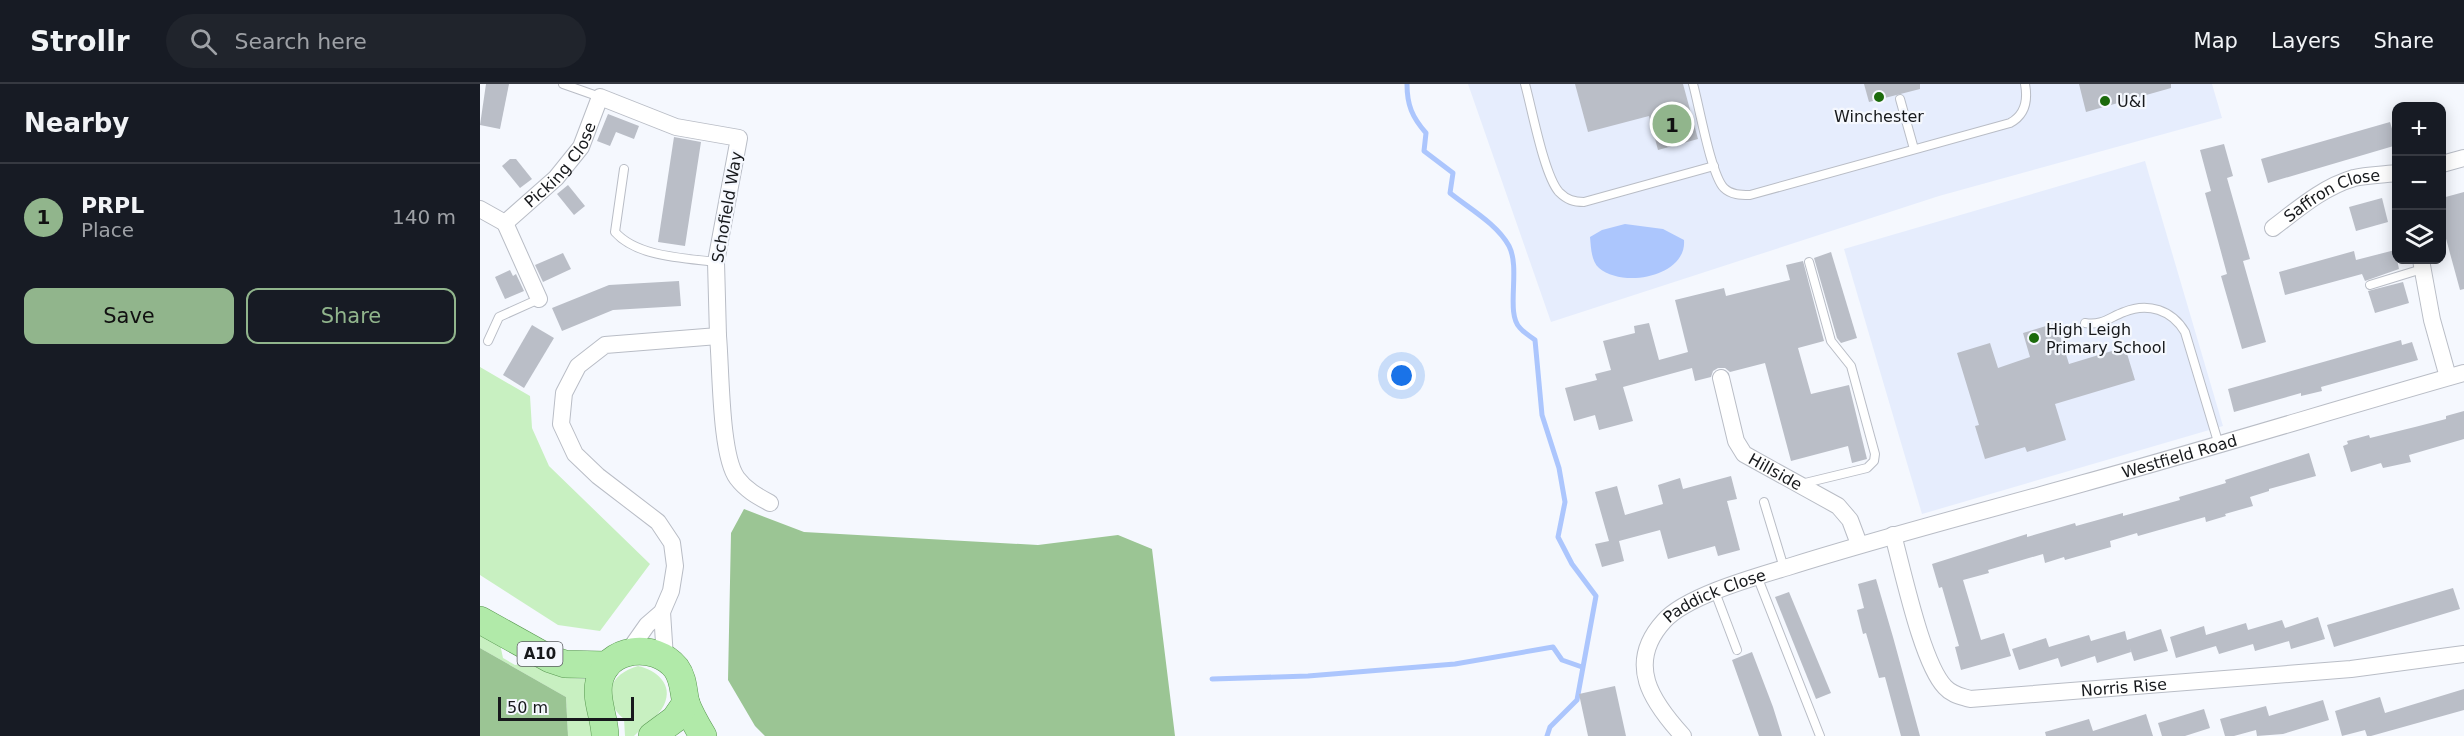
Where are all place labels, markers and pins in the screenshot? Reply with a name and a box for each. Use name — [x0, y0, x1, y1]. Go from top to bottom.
marker: Winchester — [1872, 90, 1886, 104]
place label: U&I — [2117, 92, 2146, 111]
marker: U&I — [2098, 94, 2112, 108]
pin: 1 — [1652, 102, 1692, 147]
place label: Winchester — [1834, 107, 1924, 126]
place label: High Leigh Primary School — [2046, 320, 2166, 357]
marker: High Leigh Primary School — [2027, 331, 2041, 345]

